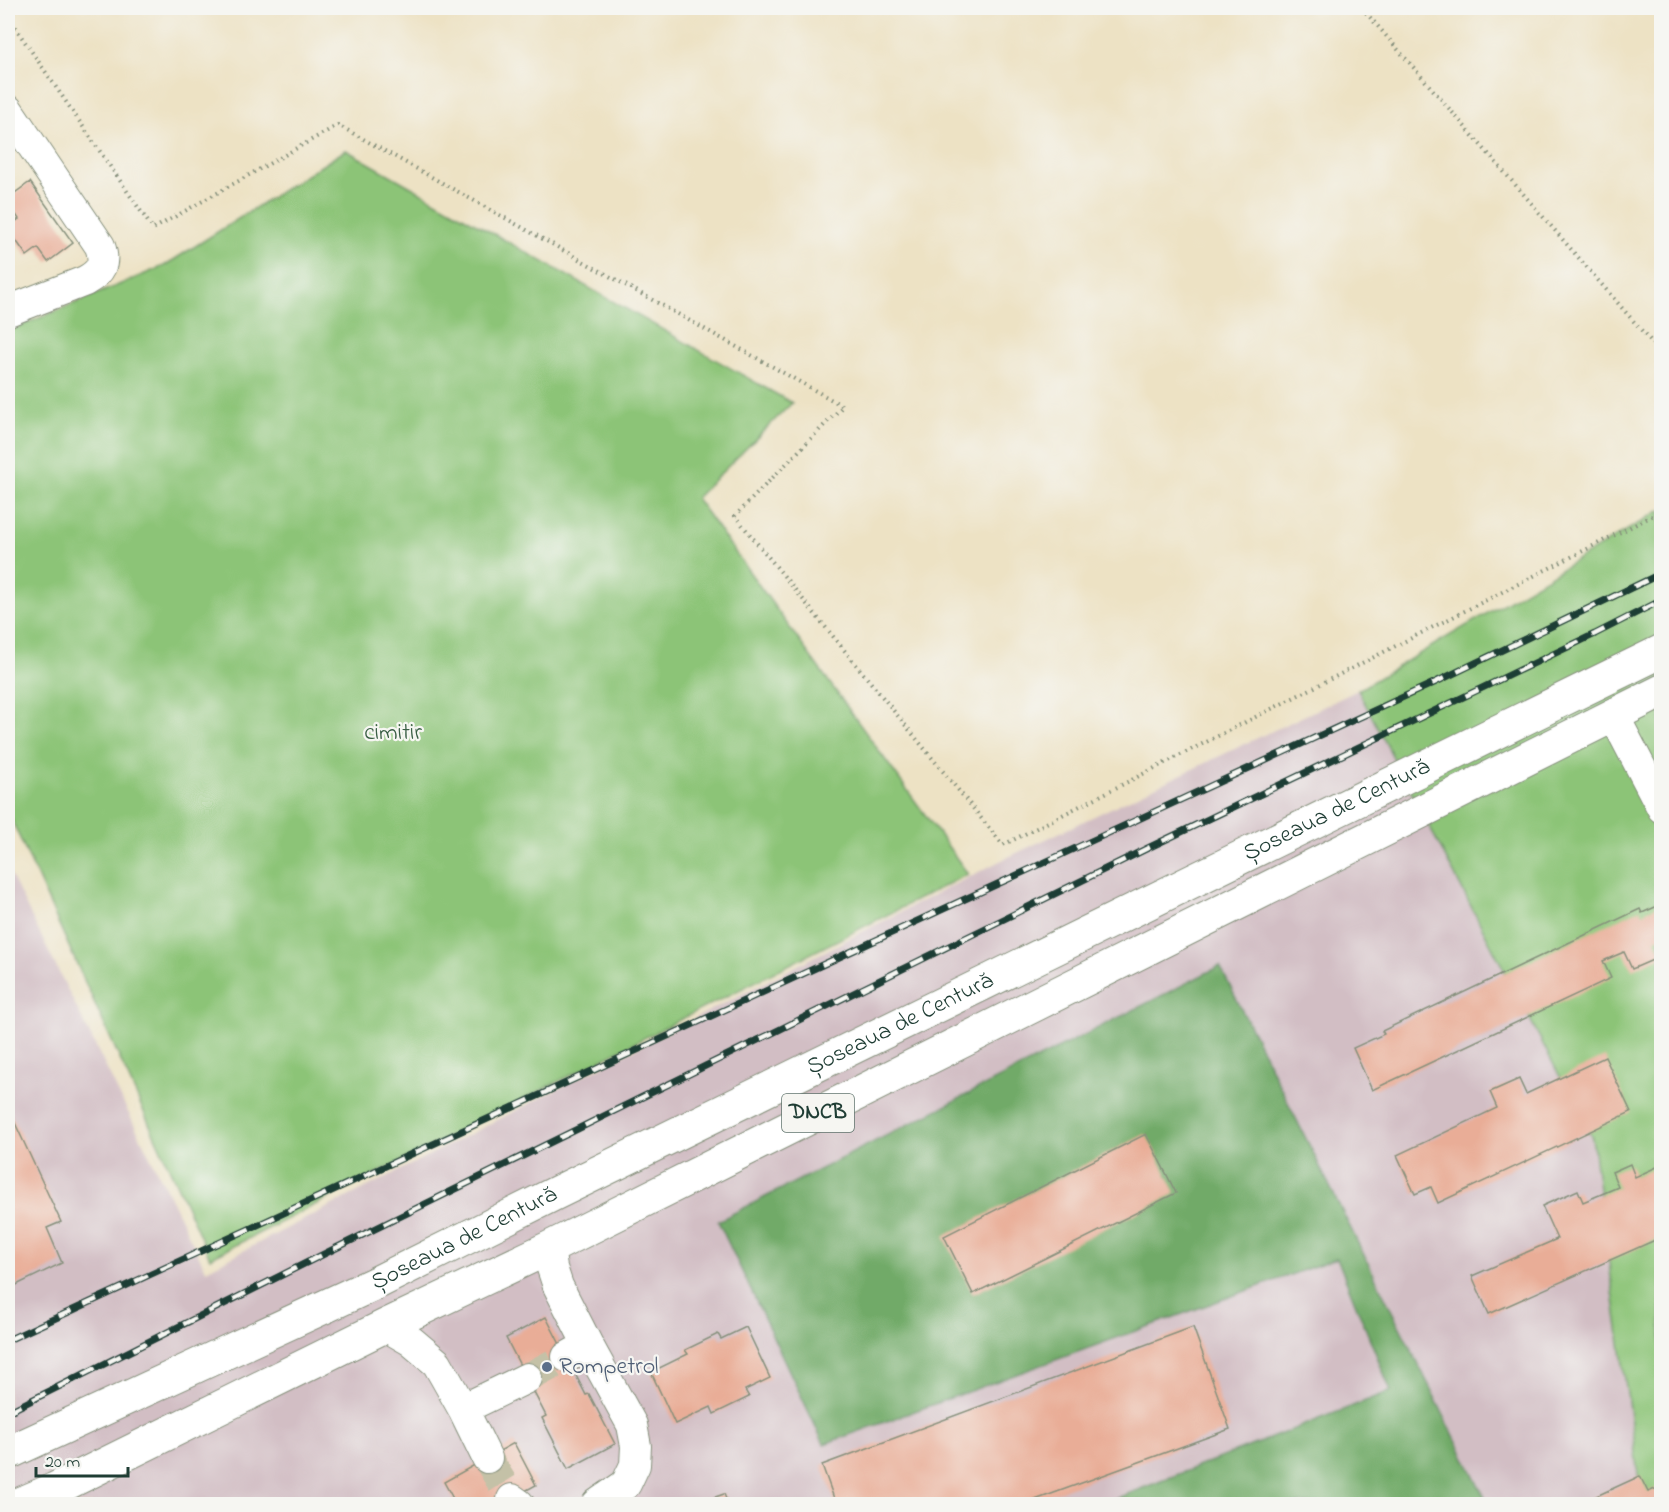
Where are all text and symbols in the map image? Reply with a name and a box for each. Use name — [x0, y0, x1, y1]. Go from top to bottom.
park label: cimitir — [364, 716, 422, 751]
street label: Șoseaua de Centură — [1237, 750, 1436, 871]
street label: Șoseaua de Centură — [801, 964, 1000, 1085]
road number: DNCB — [782, 1094, 854, 1132]
street label: Șoseaua de Centură — [365, 1178, 563, 1300]
place label: Rompetrol — [559, 1350, 658, 1385]
marker: Rompetrol — [540, 1360, 554, 1374]
scale bar — [36, 1440, 128, 1478]
text: 20 m — [45, 1450, 80, 1476]

